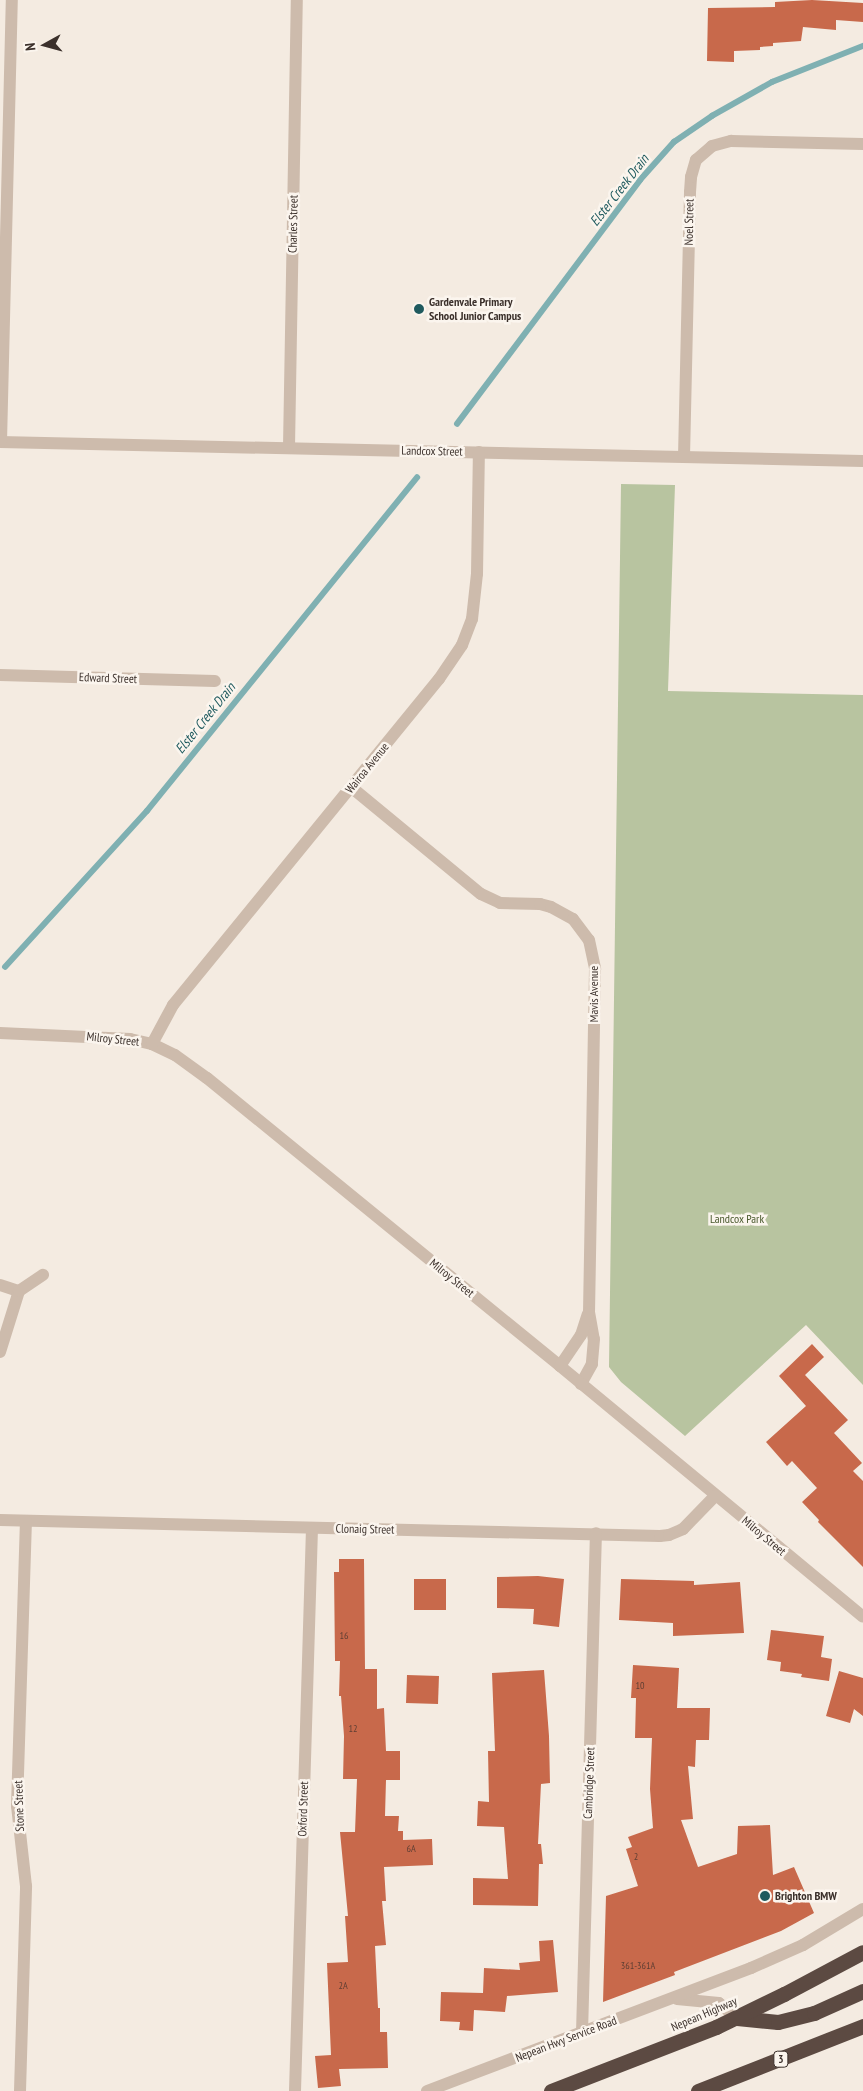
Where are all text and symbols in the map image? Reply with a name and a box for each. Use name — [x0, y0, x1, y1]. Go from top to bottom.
north arrow — [20, 20, 70, 70]
text: N — [21, 42, 40, 52]
water label: Elster Creek Drain — [586, 151, 652, 229]
street label: Charles Street — [285, 195, 301, 253]
street label: Noel Street — [681, 198, 697, 246]
place label: Gardenvale Primary School Junior Campus — [429, 295, 521, 323]
marker: Gardenvale Primary School Junior Campus — [413, 303, 425, 315]
street label: Landcox Street — [401, 443, 463, 459]
street label: Edward Street — [79, 670, 137, 686]
water label: Elster Creek Drain — [171, 679, 239, 757]
street label: Wairoa Avenue — [342, 740, 392, 796]
street label: Mavis Avenue — [587, 966, 601, 1022]
street label: Milroy Street — [86, 1029, 140, 1049]
park label: Landcox Park — [710, 1212, 764, 1226]
street label: Milroy Street — [427, 1256, 477, 1300]
street label: Milroy Street — [739, 1513, 789, 1559]
street label: Clonaig Street — [336, 1521, 394, 1537]
house number: 16 — [340, 1630, 348, 1642]
house number: 10 — [636, 1680, 644, 1692]
house number: 12 — [349, 1723, 357, 1735]
street label: Cambridge Street — [581, 1747, 597, 1819]
street label: Stone Street — [11, 1780, 27, 1832]
street label: Oxford Street — [295, 1781, 311, 1837]
house number: 6A — [406, 1843, 416, 1855]
house number: 2 — [634, 1851, 638, 1863]
place label: Brighton BMW — [775, 1889, 837, 1903]
marker: Brighton BMW — [759, 1890, 771, 1902]
house number: 361-361A — [621, 1960, 655, 1972]
house number: 2A — [338, 1980, 348, 1992]
street label: Nepean Highway — [669, 1994, 739, 2034]
street label: Nepean Hwy Service Road — [513, 2013, 619, 2065]
road number: 3 — [772, 2050, 790, 2068]

